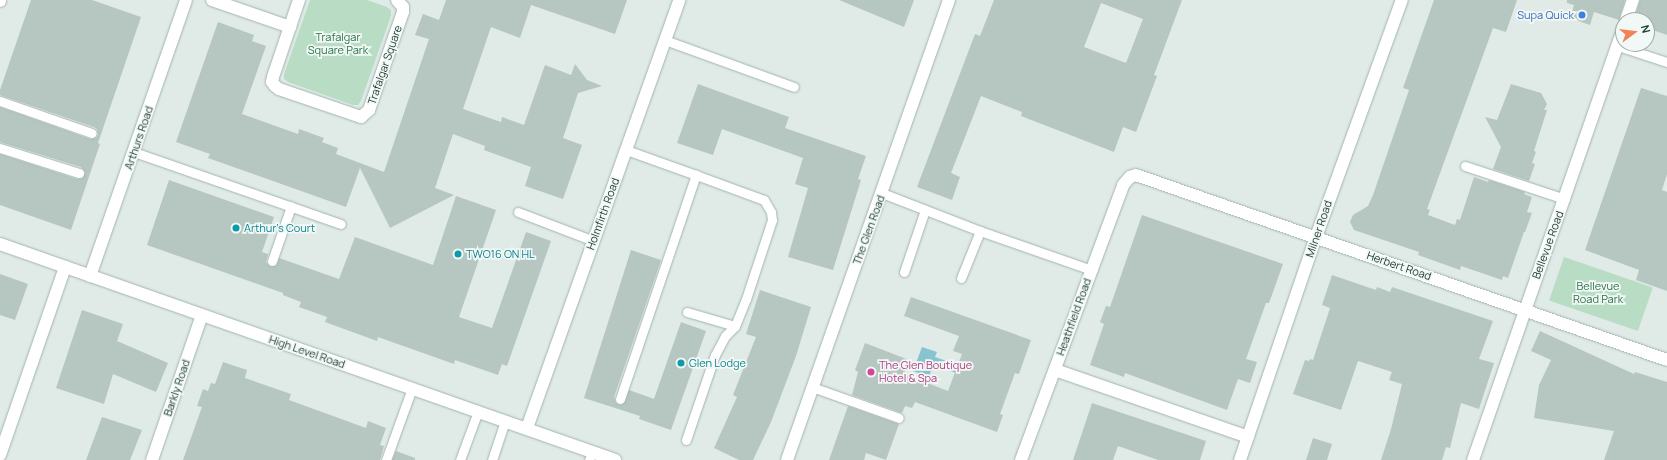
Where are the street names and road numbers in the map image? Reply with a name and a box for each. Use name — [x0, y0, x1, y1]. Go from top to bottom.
street label: Trafalgar Square — [365, 23, 405, 107]
street label: Arthurs Road — [122, 105, 156, 171]
street label: Holmfirth Road — [584, 176, 622, 252]
street label: The Glen Road — [850, 193, 888, 267]
street label: Milner Road — [1303, 199, 1335, 259]
street label: Bellevue Road — [1530, 209, 1566, 281]
street label: Herbert Road — [1365, 249, 1433, 283]
street label: Heathfield Road — [1054, 277, 1094, 357]
street label: High Level Road — [267, 333, 347, 371]
street label: Barkly Road — [161, 358, 193, 418]

